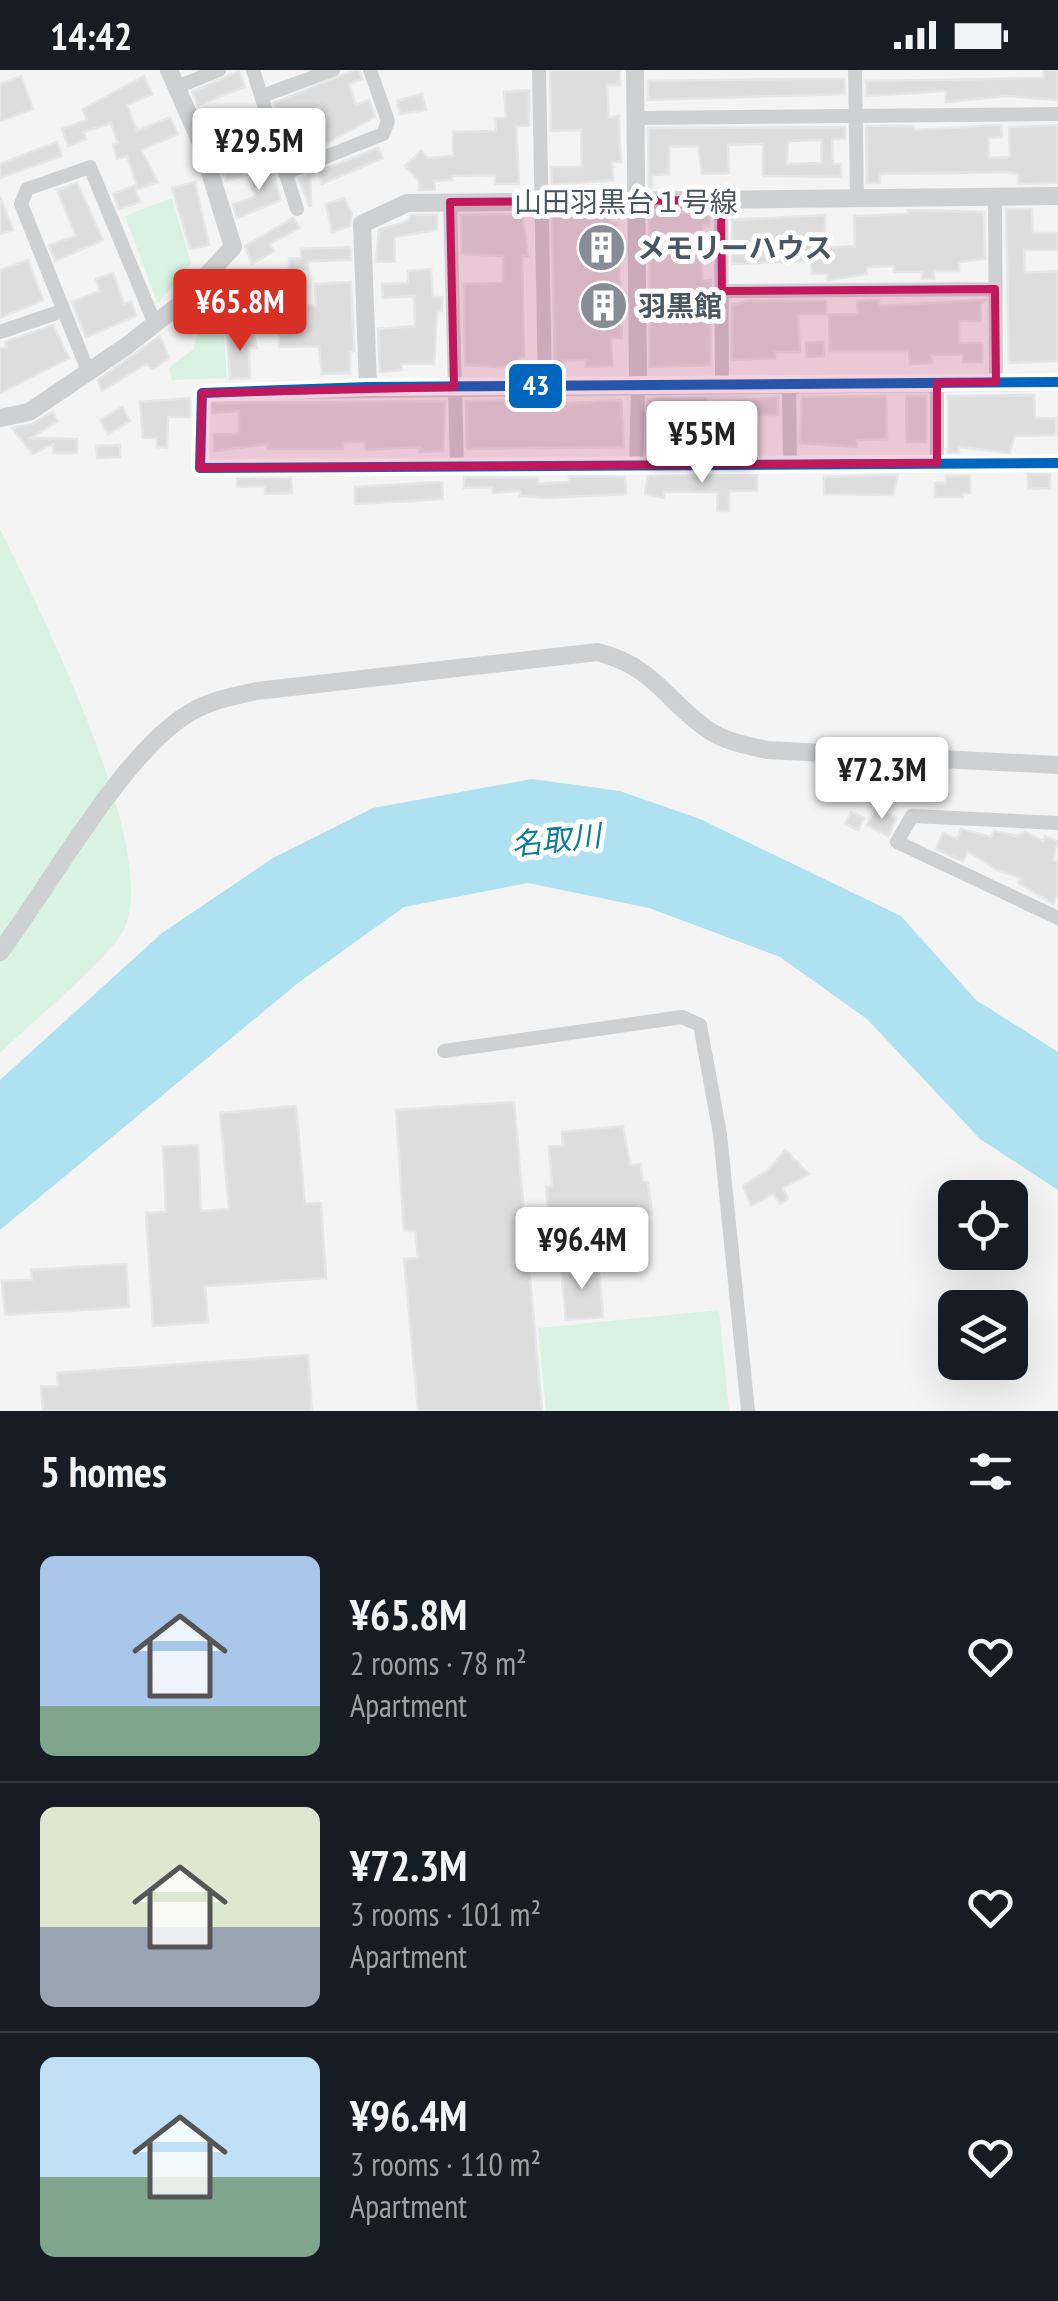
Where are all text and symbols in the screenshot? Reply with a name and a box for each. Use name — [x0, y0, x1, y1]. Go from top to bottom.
text: 14:42 — [50, 11, 132, 60]
pin: ¥29.5M — [178, 108, 340, 193]
text: ¥29.5M — [214, 119, 304, 161]
street label: 山田羽黒台１号線 — [514, 183, 738, 220]
building icon: メモリーハウス — [576, 221, 628, 273]
place label: メモリーハウス — [637, 229, 832, 266]
pin: ¥65.8M — [159, 269, 321, 354]
building icon: 羽黒館 — [577, 279, 629, 331]
text: ¥65.8M — [195, 280, 285, 322]
place label: 羽黒館 — [638, 287, 722, 324]
line badge: 43 — [507, 362, 564, 410]
text: 43 — [523, 366, 549, 403]
pin: ¥55M — [643, 401, 761, 486]
text: ¥55M — [668, 412, 736, 454]
pin: ¥72.3M — [801, 737, 963, 822]
text: ¥72.3M — [837, 748, 927, 790]
water label: 名取川 — [509, 815, 606, 863]
map controls — [938, 1180, 1028, 1380]
button: locate — [938, 1180, 1028, 1270]
pin: ¥96.4M — [501, 1207, 663, 1292]
text: ¥96.4M — [537, 1218, 627, 1260]
button: layers — [938, 1290, 1028, 1380]
text: 5 homes — [40, 1444, 167, 1499]
icon: filters — [963, 1444, 1018, 1499]
text: ¥65.8M — [350, 1587, 467, 1642]
icon: home — [120, 1596, 240, 1716]
icon: heart — [963, 1629, 1018, 1684]
text: 2 rooms · 78 m² — [350, 1642, 527, 1684]
text: Apartment — [350, 1684, 467, 1726]
text: ¥72.3M — [350, 1838, 467, 1893]
icon: home — [120, 1847, 240, 1967]
icon: heart — [963, 1880, 1018, 1935]
text: 3 rooms · 101 m² — [350, 1893, 541, 1935]
text: Apartment — [350, 1935, 467, 1977]
text: ¥96.4M — [350, 2088, 467, 2143]
icon: home — [120, 2097, 240, 2217]
icon: heart — [963, 2130, 1018, 2185]
text: 3 rooms · 110 m² — [350, 2143, 541, 2185]
text: Apartment — [350, 2185, 467, 2227]

